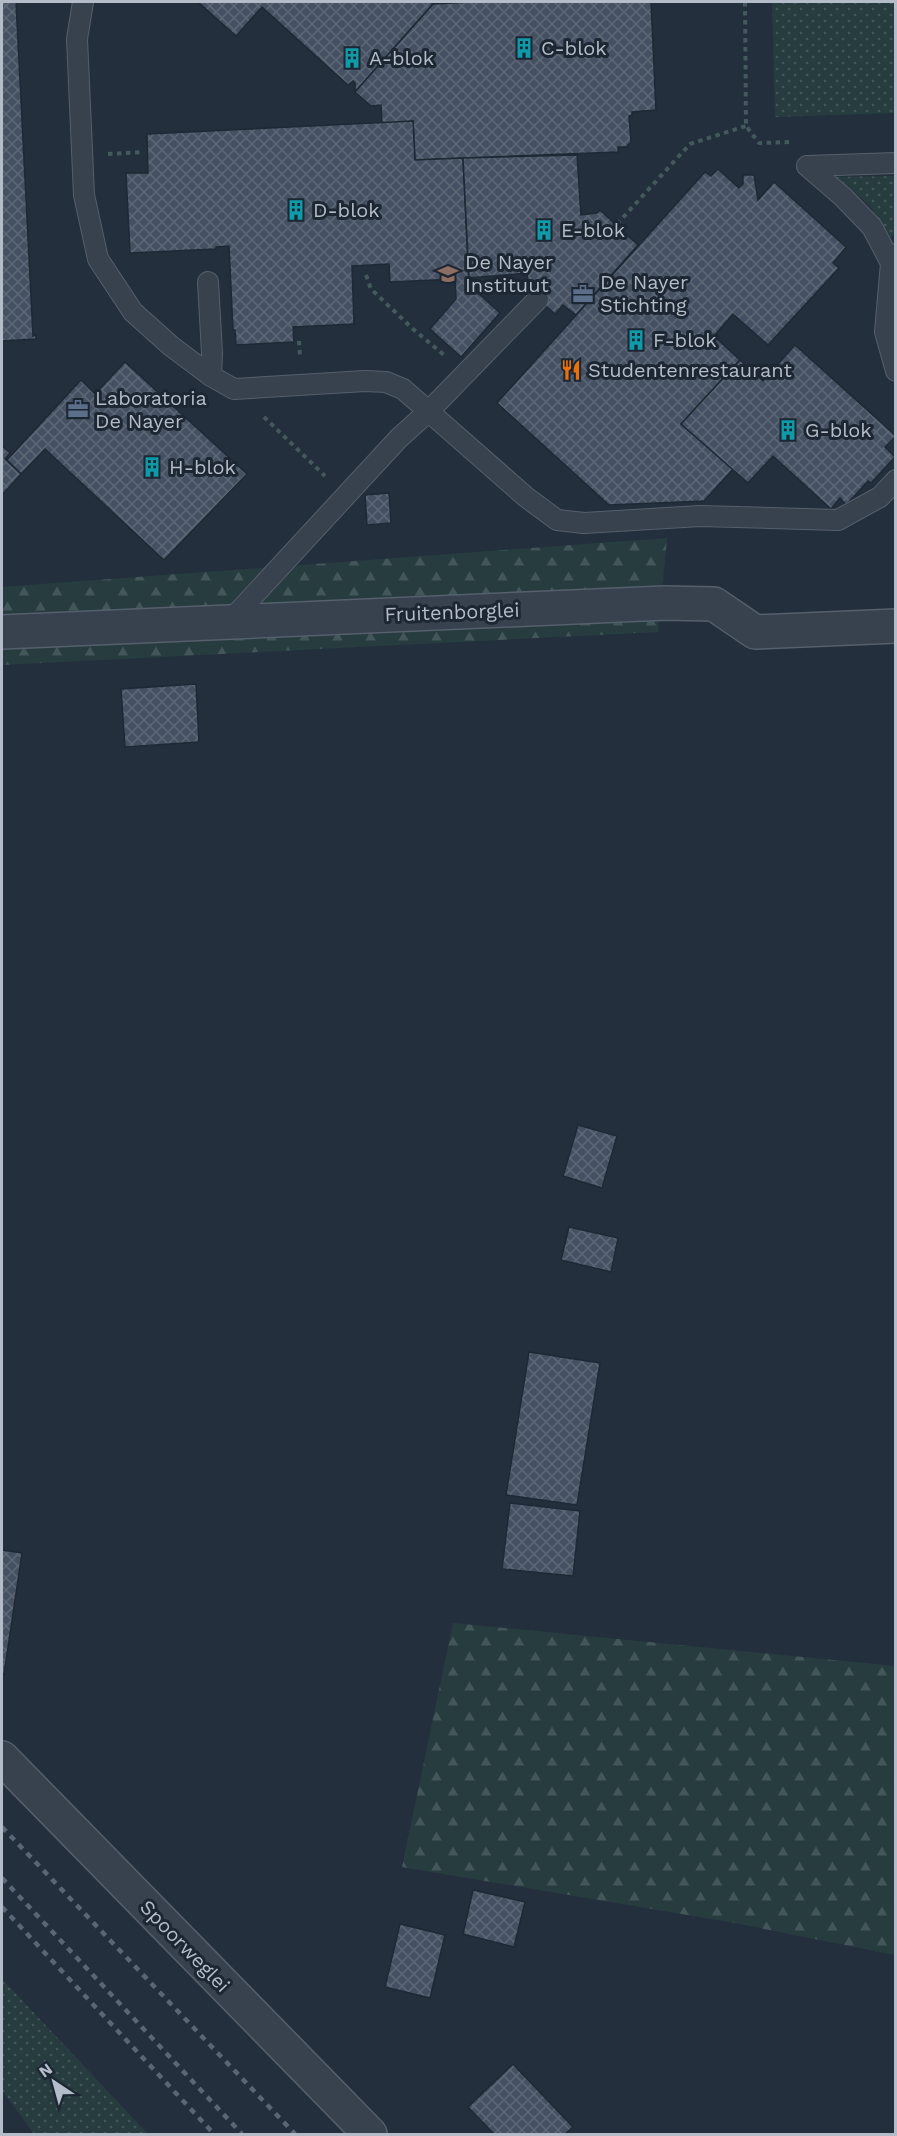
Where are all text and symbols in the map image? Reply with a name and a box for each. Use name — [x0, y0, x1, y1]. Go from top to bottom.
building icon: C-blok — [512, 36, 536, 60]
place label: C-blok — [541, 36, 607, 60]
building icon: A-blok — [340, 46, 364, 70]
place label: A-blok — [369, 46, 434, 70]
building icon: D-blok — [284, 198, 308, 222]
place label: D-blok — [313, 198, 380, 222]
building icon: E-blok — [532, 218, 556, 242]
place label: E-blok — [561, 218, 625, 242]
place label: De Nayer Instituut — [465, 250, 553, 297]
school or university icon: De Nayer Instituut — [436, 262, 460, 286]
place label: De Nayer Stichting — [600, 270, 688, 317]
office icon: De Nayer Stichting — [571, 282, 595, 306]
building icon: F-blok — [624, 328, 648, 352]
place label: F-blok — [653, 328, 717, 352]
restaurant icon: Studentenrestaurant — [559, 358, 583, 382]
place label: Studentenrestaurant — [588, 358, 793, 382]
place label: Laboratoria De Nayer — [95, 386, 207, 433]
office icon: Laboratoria De Nayer — [66, 397, 90, 421]
building icon: G-blok — [776, 418, 800, 442]
place label: G-blok — [805, 418, 872, 442]
building icon: H-blok — [140, 455, 164, 479]
place label: H-blok — [169, 455, 236, 479]
street label: Fruitenborglei — [384, 598, 520, 626]
street label: Spoorweglei — [135, 1895, 235, 1997]
north arrow — [24, 2052, 84, 2112]
text: N — [35, 2059, 56, 2081]

